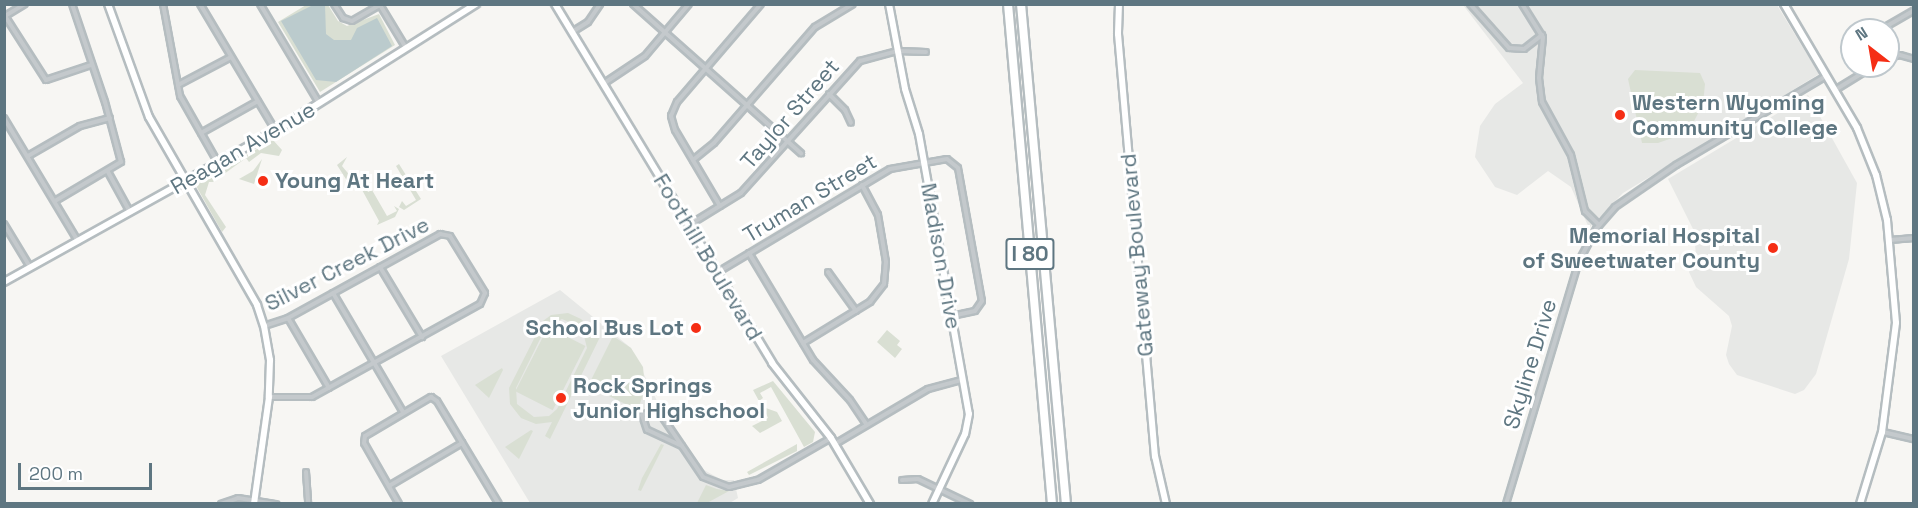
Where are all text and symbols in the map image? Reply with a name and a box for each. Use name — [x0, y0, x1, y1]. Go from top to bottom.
north arrow — [1840, 18, 1900, 78]
text: N — [1851, 22, 1872, 46]
street label: Taylor Street — [735, 54, 845, 174]
place label: Western Wyoming Community College — [1632, 89, 1838, 140]
street label: Reagan Avenue — [166, 96, 320, 200]
marker: Western Wyoming Community College — [1613, 108, 1627, 122]
street label: Truman Street — [738, 148, 882, 248]
street label: Gateway Boulevard — [1115, 152, 1159, 358]
place label: Young At Heart — [275, 168, 435, 194]
street label: Foothill Boulevard — [648, 169, 768, 345]
marker: Young At Heart — [256, 174, 270, 188]
street label: Madison Drive — [915, 181, 967, 331]
street label: Silver Creek Drive — [260, 211, 434, 317]
place label: Memorial Hospital of Sweetwater County — [1522, 222, 1760, 274]
road number: I 80 — [1004, 236, 1056, 272]
marker: Memorial Hospital of Sweetwater County — [1764, 239, 1782, 257]
street label: Skyline Drive — [1498, 296, 1562, 432]
place label: School Bus Lot — [526, 315, 684, 341]
marker: School Bus Lot — [689, 321, 703, 335]
place label: Rock Springs Junior Highschool — [573, 372, 765, 424]
marker: Rock Springs Junior Highschool — [554, 391, 568, 405]
scale bar — [21, 451, 154, 489]
text: 200 m — [29, 462, 83, 485]

